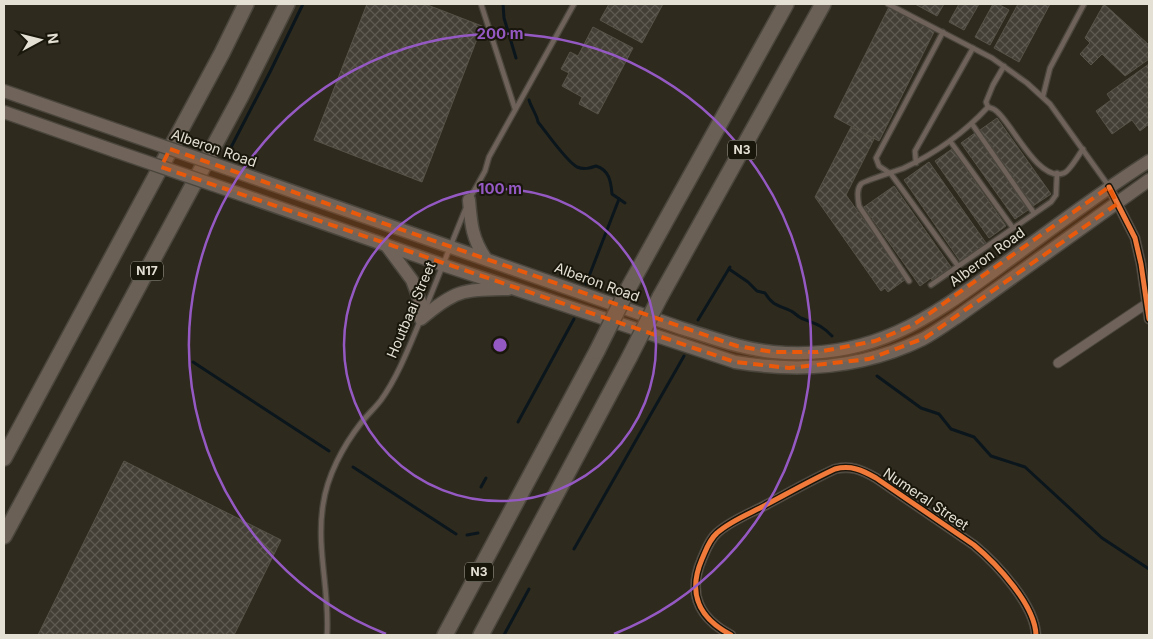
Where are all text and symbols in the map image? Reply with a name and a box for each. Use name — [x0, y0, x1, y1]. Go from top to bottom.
north arrow — [15, 15, 65, 65]
text: 200 m — [477, 24, 523, 43]
text: N — [44, 32, 62, 45]
street label: Alberon Road — [169, 125, 259, 170]
road number: N3 — [728, 140, 756, 160]
text: 100 m — [478, 179, 522, 198]
street label: Alberon Road — [946, 224, 1028, 290]
street label: Alberon Road — [552, 258, 642, 305]
street label: Houtbaai Street — [383, 259, 439, 360]
road number: N17 — [131, 262, 163, 280]
centre of rings — [491, 336, 509, 354]
street label: Numeral Street — [880, 464, 973, 534]
road number: N3 — [465, 562, 493, 582]

